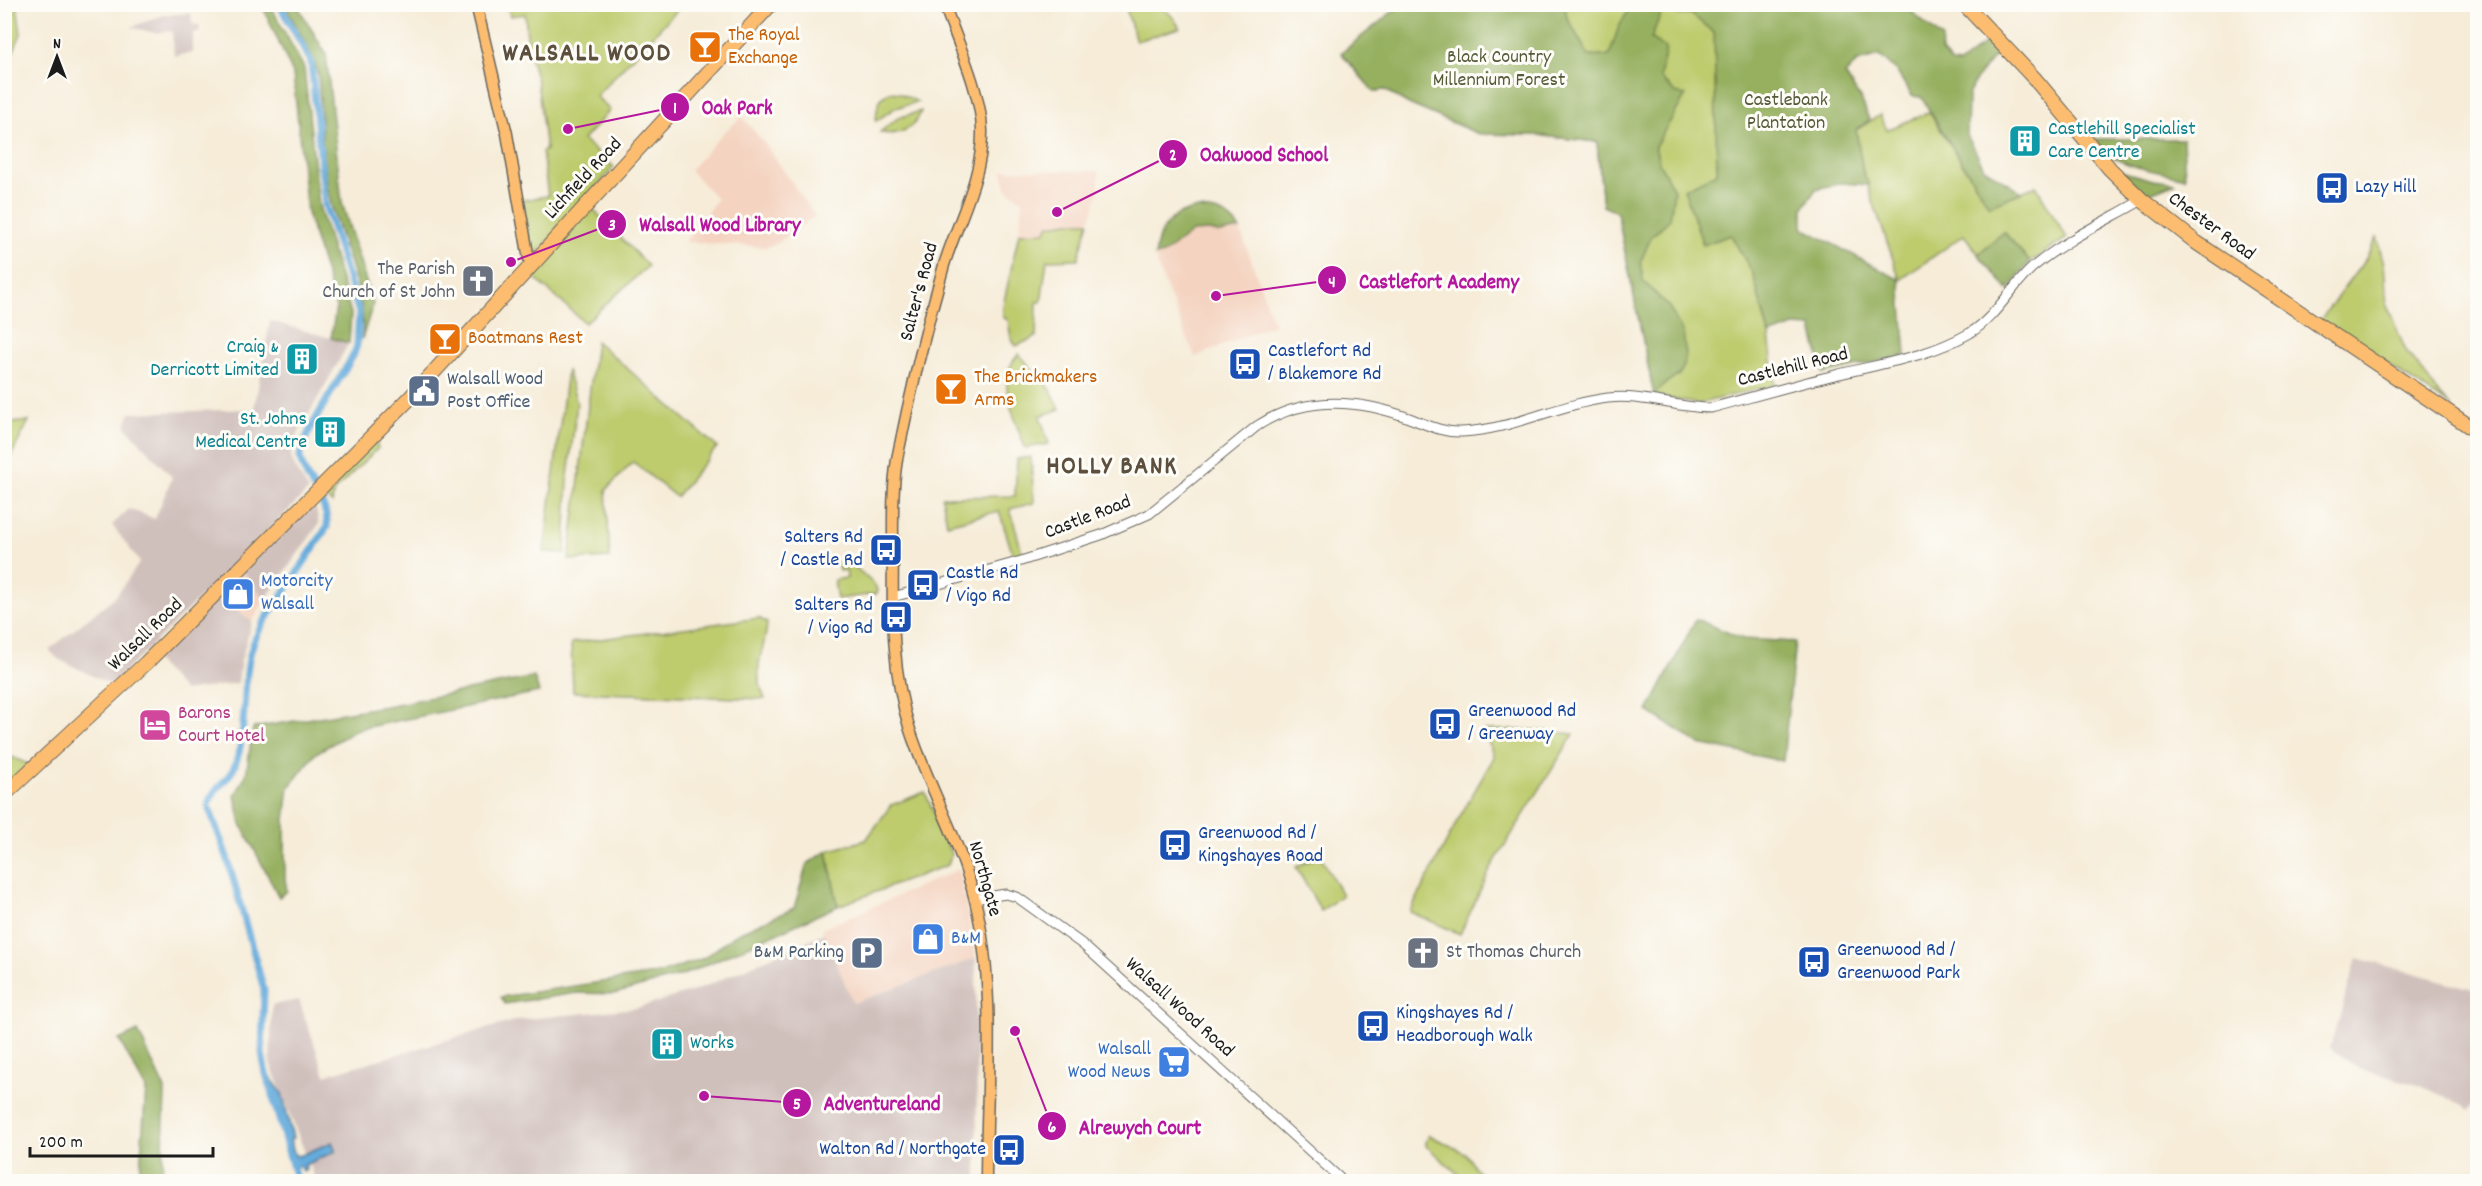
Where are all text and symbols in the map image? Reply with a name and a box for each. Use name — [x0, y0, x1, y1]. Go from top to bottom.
place label: The Royal Exchange — [728, 22, 800, 73]
north arrow — [27, 27, 87, 87]
bar icon: The Royal Exchange — [687, 29, 723, 65]
text: N — [53, 33, 61, 56]
district label: WALSALL WOOD — [503, 36, 671, 73]
park label: Black Country Millennium Forest — [1433, 44, 1565, 95]
callout: Oak Park — [660, 87, 785, 126]
park label: Castlebank Plantation — [1744, 87, 1828, 138]
text: Oak Park — [701, 95, 773, 125]
text: 1 — [673, 97, 677, 122]
place label: Castlehill Specialist Care Centre — [2048, 116, 2196, 167]
building icon: Castlehill Specialist Care Centre — [2007, 123, 2043, 159]
street label: Lichfield Road — [539, 132, 629, 226]
callout: Oakwood School — [1158, 134, 1341, 173]
text: Oakwood School — [1200, 142, 1329, 172]
text: 2 — [1169, 144, 1177, 169]
bus stop icon: Lazy Hill — [2314, 170, 2350, 206]
place label: Lazy Hill — [2355, 174, 2417, 202]
street label: Chester Road — [2162, 186, 2260, 268]
callout: Walsall Wood Library — [597, 204, 812, 243]
text: Walsall Wood Library — [639, 212, 802, 242]
text: 3 — [608, 214, 616, 239]
street label: Salter's Road — [893, 240, 947, 344]
place label: The Parish Church of St John — [322, 256, 455, 307]
callout: Castlefort Academy — [1317, 261, 1531, 300]
church icon: The Parish Church of St John — [460, 263, 496, 299]
text: Castlefort Academy — [1359, 269, 1520, 299]
text: 4 — [1328, 271, 1336, 296]
bar icon: Boatmans Rest — [427, 321, 463, 357]
place label: Boatmans Rest — [468, 325, 583, 353]
place label: Craig & Derricott Limited — [150, 334, 279, 385]
place label: Castlefort Rd / Blakemore Rd — [1268, 338, 1381, 389]
building icon: Craig & Derricott Limited — [284, 341, 320, 377]
street label: Castlehill Road — [1735, 341, 1851, 395]
bus stop icon: Castlefort Rd / Blakemore Rd — [1227, 346, 1263, 382]
place label: The Brickmakers Arms — [974, 364, 1097, 415]
place label: Walsall Wood Post Office — [447, 366, 543, 417]
bar icon: The Brickmakers Arms — [933, 371, 969, 407]
public building icon: Walsall Wood Post Office — [406, 373, 442, 409]
place label: St. Johns Medical Centre — [195, 406, 307, 457]
building icon: St. Johns Medical Centre — [312, 414, 348, 450]
district label: HOLLY BANK — [1046, 449, 1178, 486]
street label: Castle Road — [1041, 489, 1135, 547]
place label: Salters Rd / Castle Rd — [780, 524, 863, 575]
bus stop icon: Salters Rd / Castle Rd — [868, 532, 904, 568]
place label: Castle Rd / Vigo Rd — [946, 560, 1018, 611]
bus stop icon: Castle Rd / Vigo Rd — [905, 567, 941, 603]
place label: Motorcity Walsall — [261, 568, 333, 619]
shop icon: Motorcity Walsall — [220, 576, 256, 612]
street label: Walsall Road — [102, 592, 190, 678]
place label: Salters Rd / Vigo Rd — [794, 592, 873, 643]
bus stop icon: Salters Rd / Vigo Rd — [878, 599, 914, 635]
place label: Greenwood Rd / Greenway — [1468, 698, 1576, 749]
place label: Barons Court Hotel — [178, 700, 265, 751]
bus stop icon: Greenwood Rd / Greenway — [1427, 706, 1463, 742]
hotel icon: Barons Court Hotel — [137, 707, 173, 743]
place label: Greenwood Rd / Kingshayes Road — [1198, 820, 1323, 871]
bus stop icon: Greenwood Rd / Kingshayes Road — [1157, 827, 1193, 863]
street label: Northgate — [960, 838, 1008, 920]
shop icon: B&M — [910, 921, 946, 957]
place label: B&M — [951, 925, 981, 953]
parking icon: B&M Parking — [849, 935, 885, 971]
church icon: St Thomas Church — [1405, 935, 1441, 971]
place label: Greenwood Rd / Greenwood Park — [1837, 937, 1960, 988]
place label: B&M Parking — [754, 939, 844, 967]
place label: St Thomas Church — [1446, 939, 1581, 967]
bus stop icon: Greenwood Rd / Greenwood Park — [1796, 944, 1832, 980]
street label: Walsall Wood Road — [1118, 951, 1240, 1065]
place label: Kingshayes Rd / Headborough Walk — [1396, 1000, 1533, 1051]
bus stop icon: Kingshayes Rd / Headborough Walk — [1355, 1008, 1391, 1044]
building icon: Works — [649, 1026, 685, 1062]
place label: Works — [690, 1030, 734, 1058]
place label: Walsall Wood News — [1068, 1036, 1151, 1087]
supermarket icon: Walsall Wood News — [1156, 1044, 1192, 1080]
callout: Adventureland — [782, 1083, 953, 1122]
text: Adventureland — [823, 1091, 941, 1121]
text: 5 — [793, 1093, 801, 1118]
callout: Alrewych Court — [1037, 1107, 1213, 1146]
text: Alrewych Court — [1079, 1115, 1202, 1145]
text: 6 — [1048, 1116, 1057, 1141]
scale bar — [30, 1120, 213, 1158]
text: 200 m — [39, 1131, 83, 1156]
bus stop icon: Walton Rd / Northgate — [991, 1132, 1027, 1168]
place label: Walton Rd / Northgate — [819, 1136, 986, 1164]

